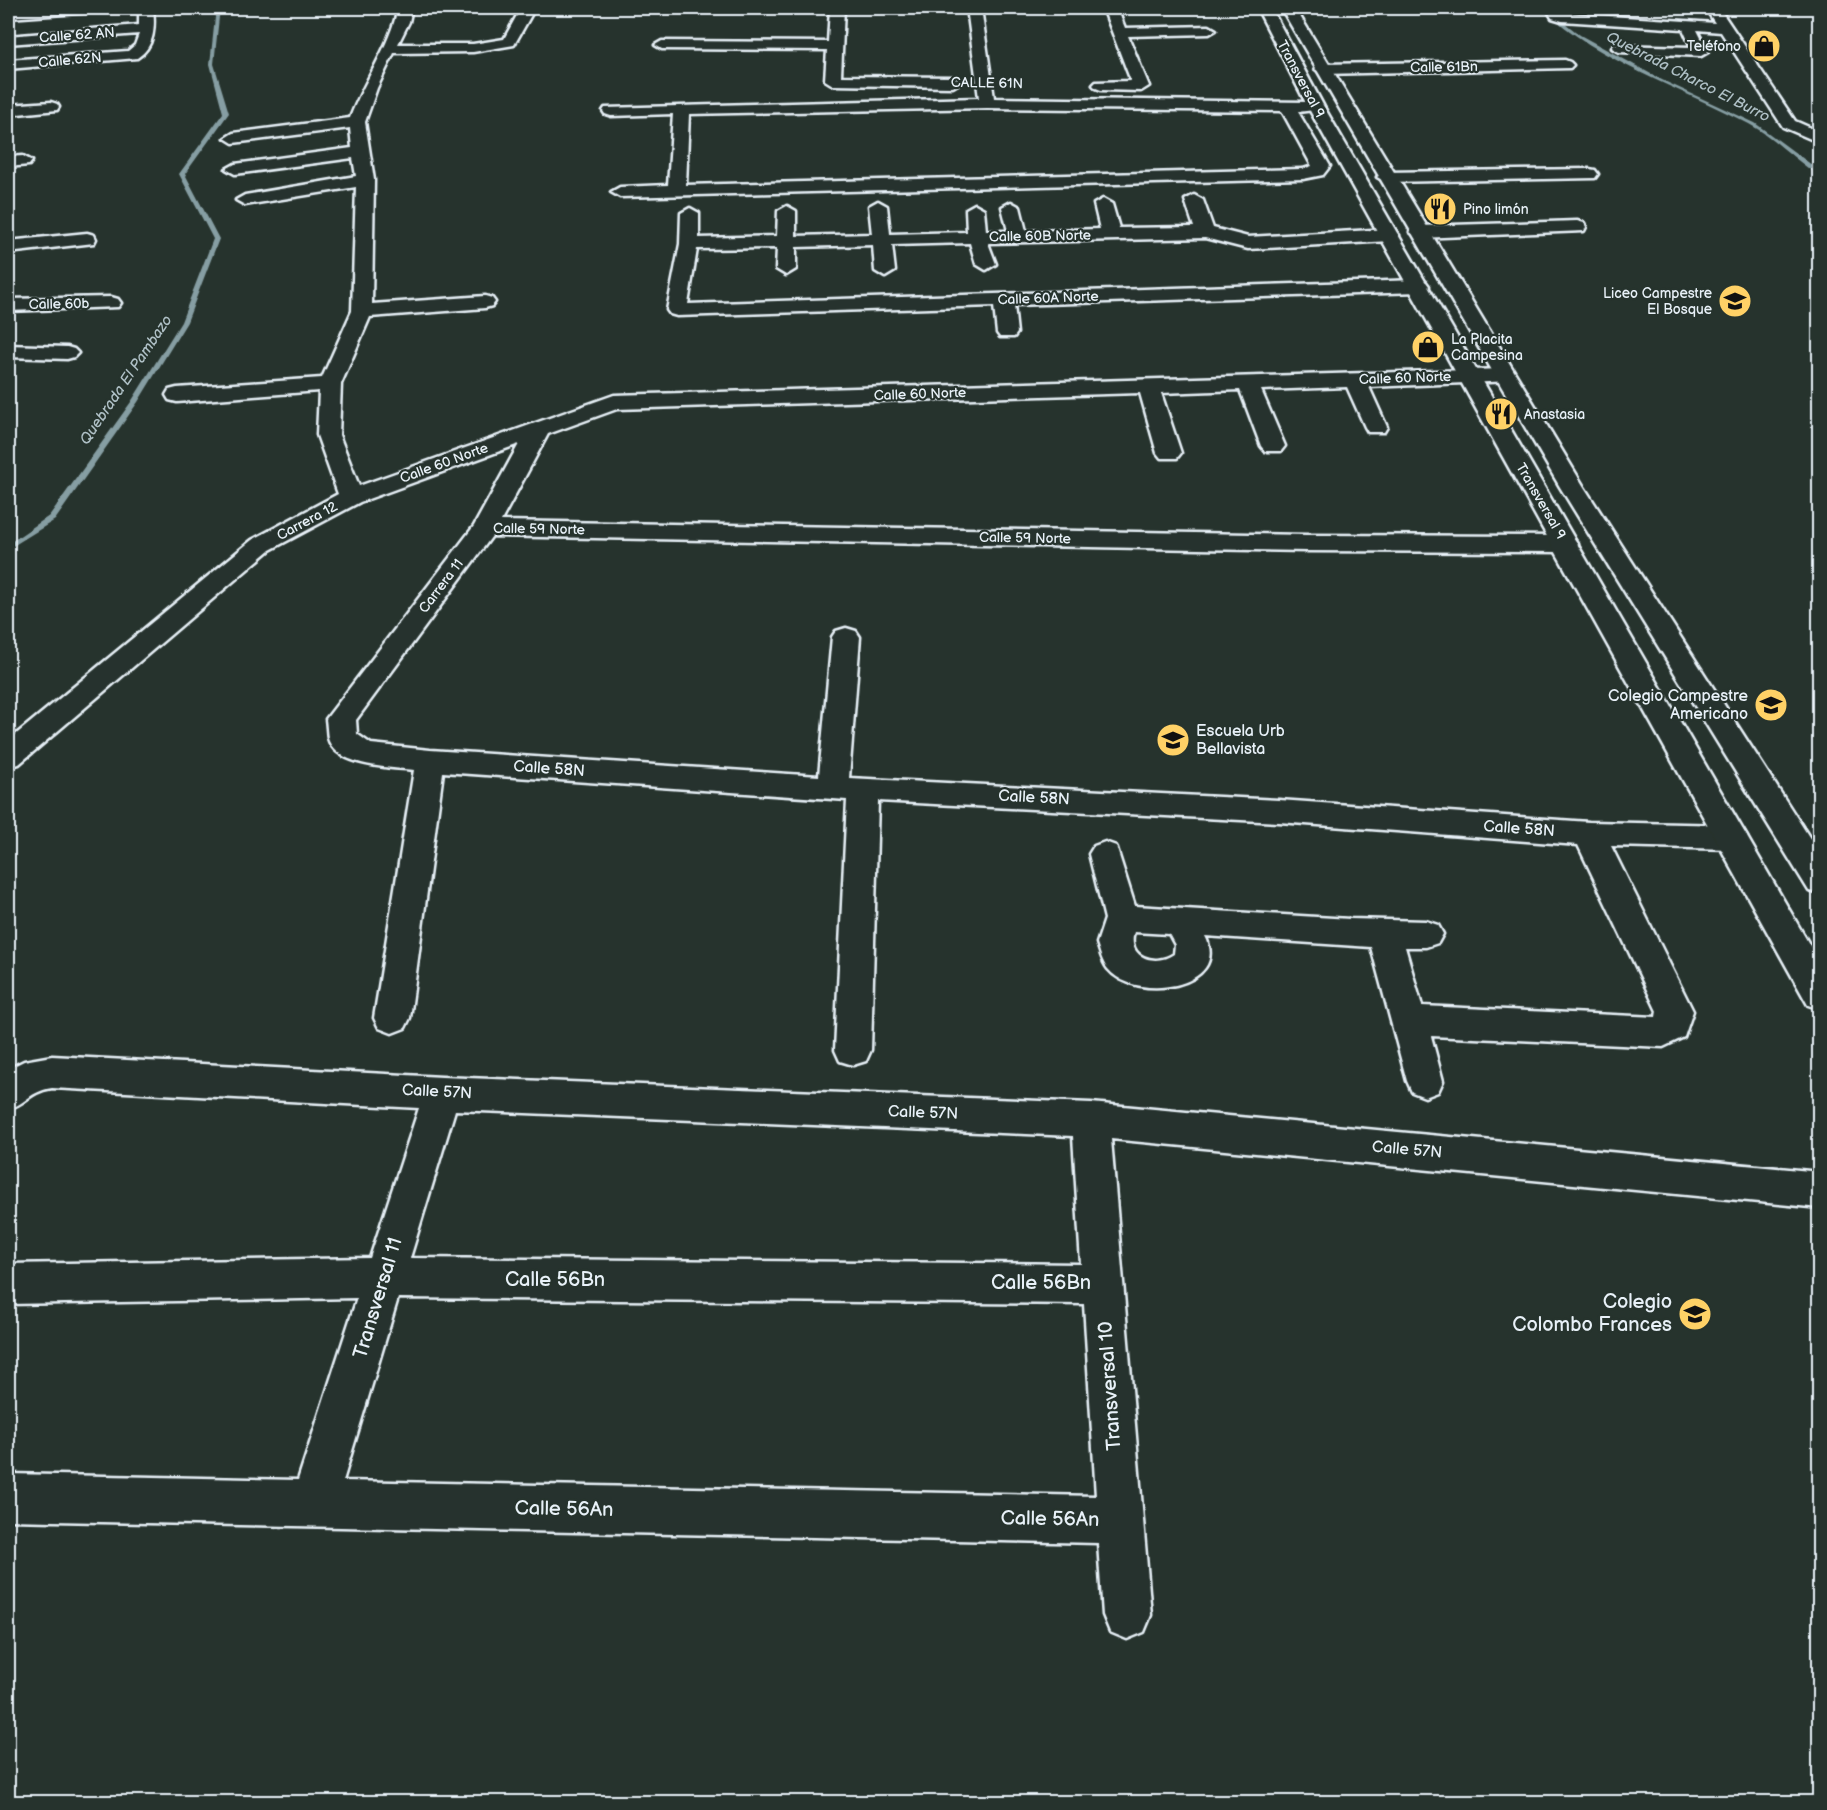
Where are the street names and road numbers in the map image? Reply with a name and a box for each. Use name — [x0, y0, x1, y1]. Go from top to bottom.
street label: Calle 62 AN — [39, 24, 115, 46]
street label: Transversal 9 — [1274, 37, 1328, 121]
street label: Calle 62N — [38, 49, 102, 71]
street label: Calle 61Bn — [1410, 58, 1478, 76]
street label: CALLE 61N — [951, 74, 1023, 92]
street label: Calle 60B Norte — [989, 227, 1091, 245]
street label: Calle 60A Norte — [997, 288, 1099, 308]
street label: Calle 60b — [28, 295, 90, 313]
street label: Calle 60 Norte — [1358, 368, 1452, 388]
street label: Calle 60 Norte — [873, 384, 967, 404]
street label: Calle 60 Norte — [398, 439, 490, 487]
street label: Transversal 9 — [1512, 460, 1570, 542]
street label: Carrera 12 — [274, 498, 341, 544]
street label: Calle 59 Norte — [493, 520, 585, 538]
street label: Calle 59 Norte — [979, 529, 1071, 547]
street label: Carrera 11 — [415, 556, 467, 616]
street label: Calle 58N — [513, 757, 585, 781]
street label: Calle 58N — [998, 787, 1070, 809]
street label: Calle 58N — [1483, 817, 1555, 841]
street label: Calle 57N — [401, 1081, 473, 1103]
street label: Calle 57N — [888, 1102, 958, 1124]
street label: Calle 57N — [1371, 1137, 1443, 1163]
street label: Transversal 11 — [348, 1235, 408, 1361]
street label: Calle 56Bn — [505, 1268, 605, 1292]
street label: Calle 56Bn — [991, 1271, 1091, 1295]
street label: Transversal 10 — [1094, 1321, 1126, 1451]
street label: Calle 56An — [514, 1496, 614, 1522]
street label: Calle 56An — [1000, 1506, 1100, 1532]

